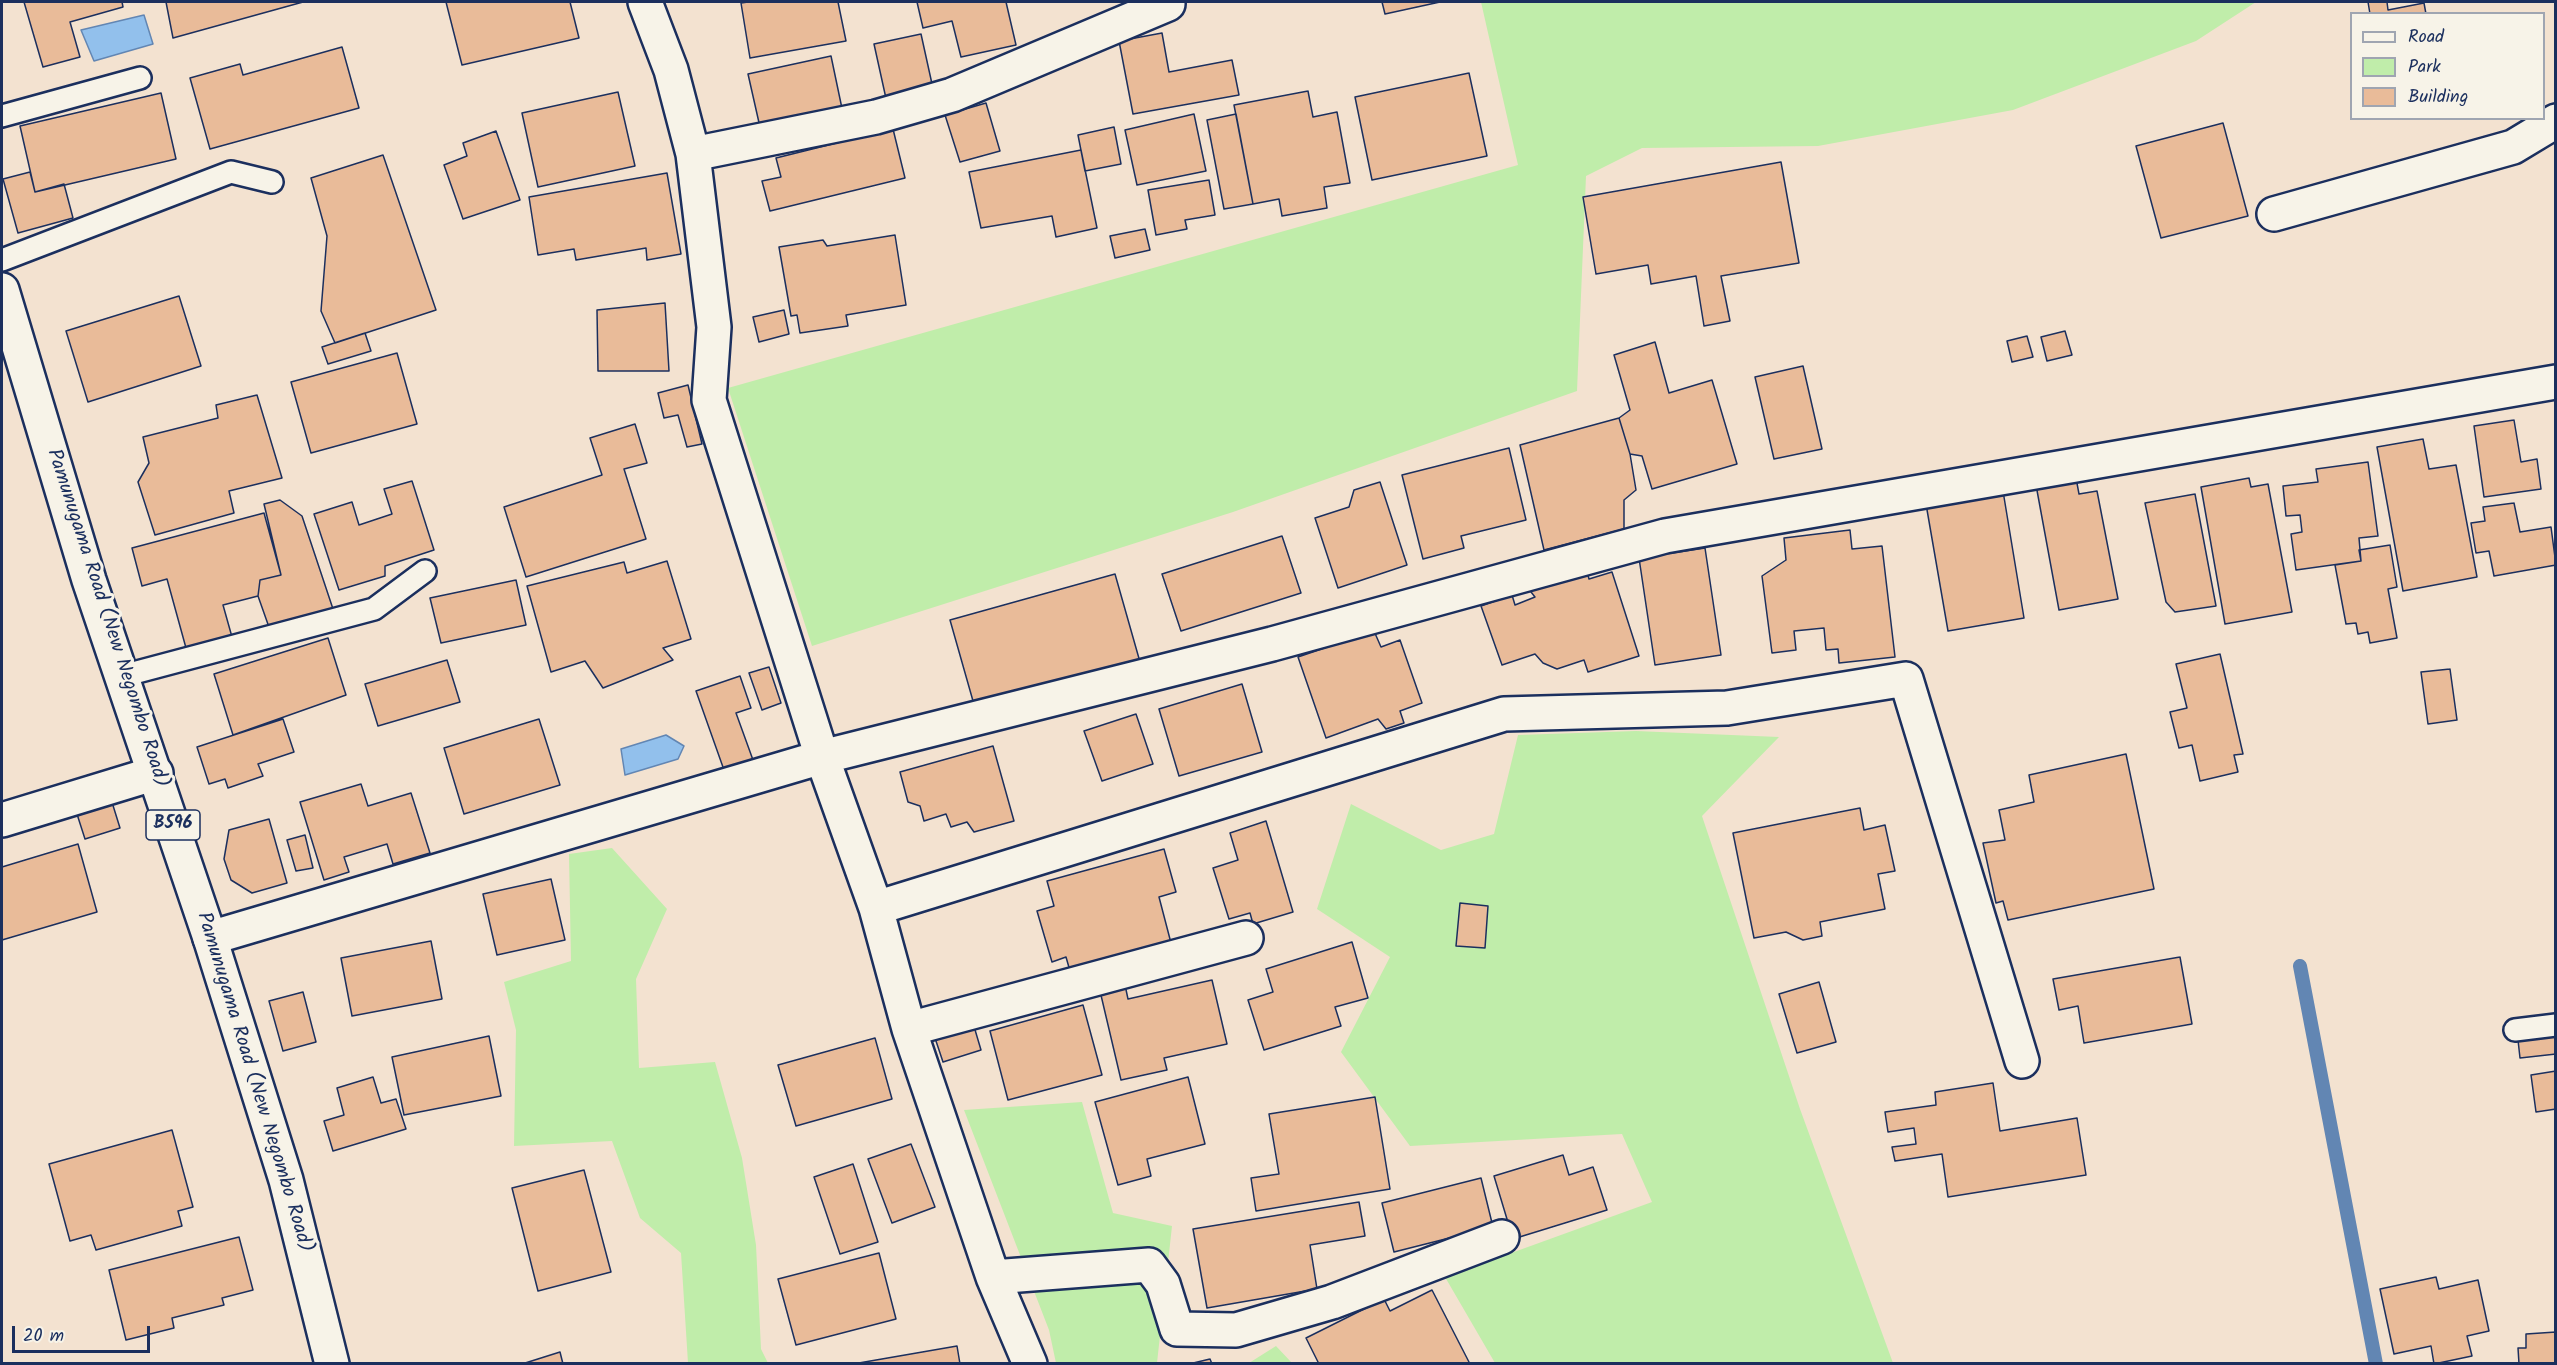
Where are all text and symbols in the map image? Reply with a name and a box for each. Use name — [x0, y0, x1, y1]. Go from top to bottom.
legend — [2350, 12, 2545, 120]
text: Road — [2408, 23, 2444, 52]
text: Park — [2408, 53, 2441, 82]
text: Building — [2408, 83, 2468, 112]
street label: Pamunugama Road (New Negombo Road) — [40, 447, 172, 791]
road number: B596 — [146, 810, 200, 840]
street label: Pamunugama Road (New Negombo Road) — [190, 910, 316, 1256]
scale bar — [15, 1314, 153, 1352]
text: 20 m — [23, 1322, 64, 1351]

